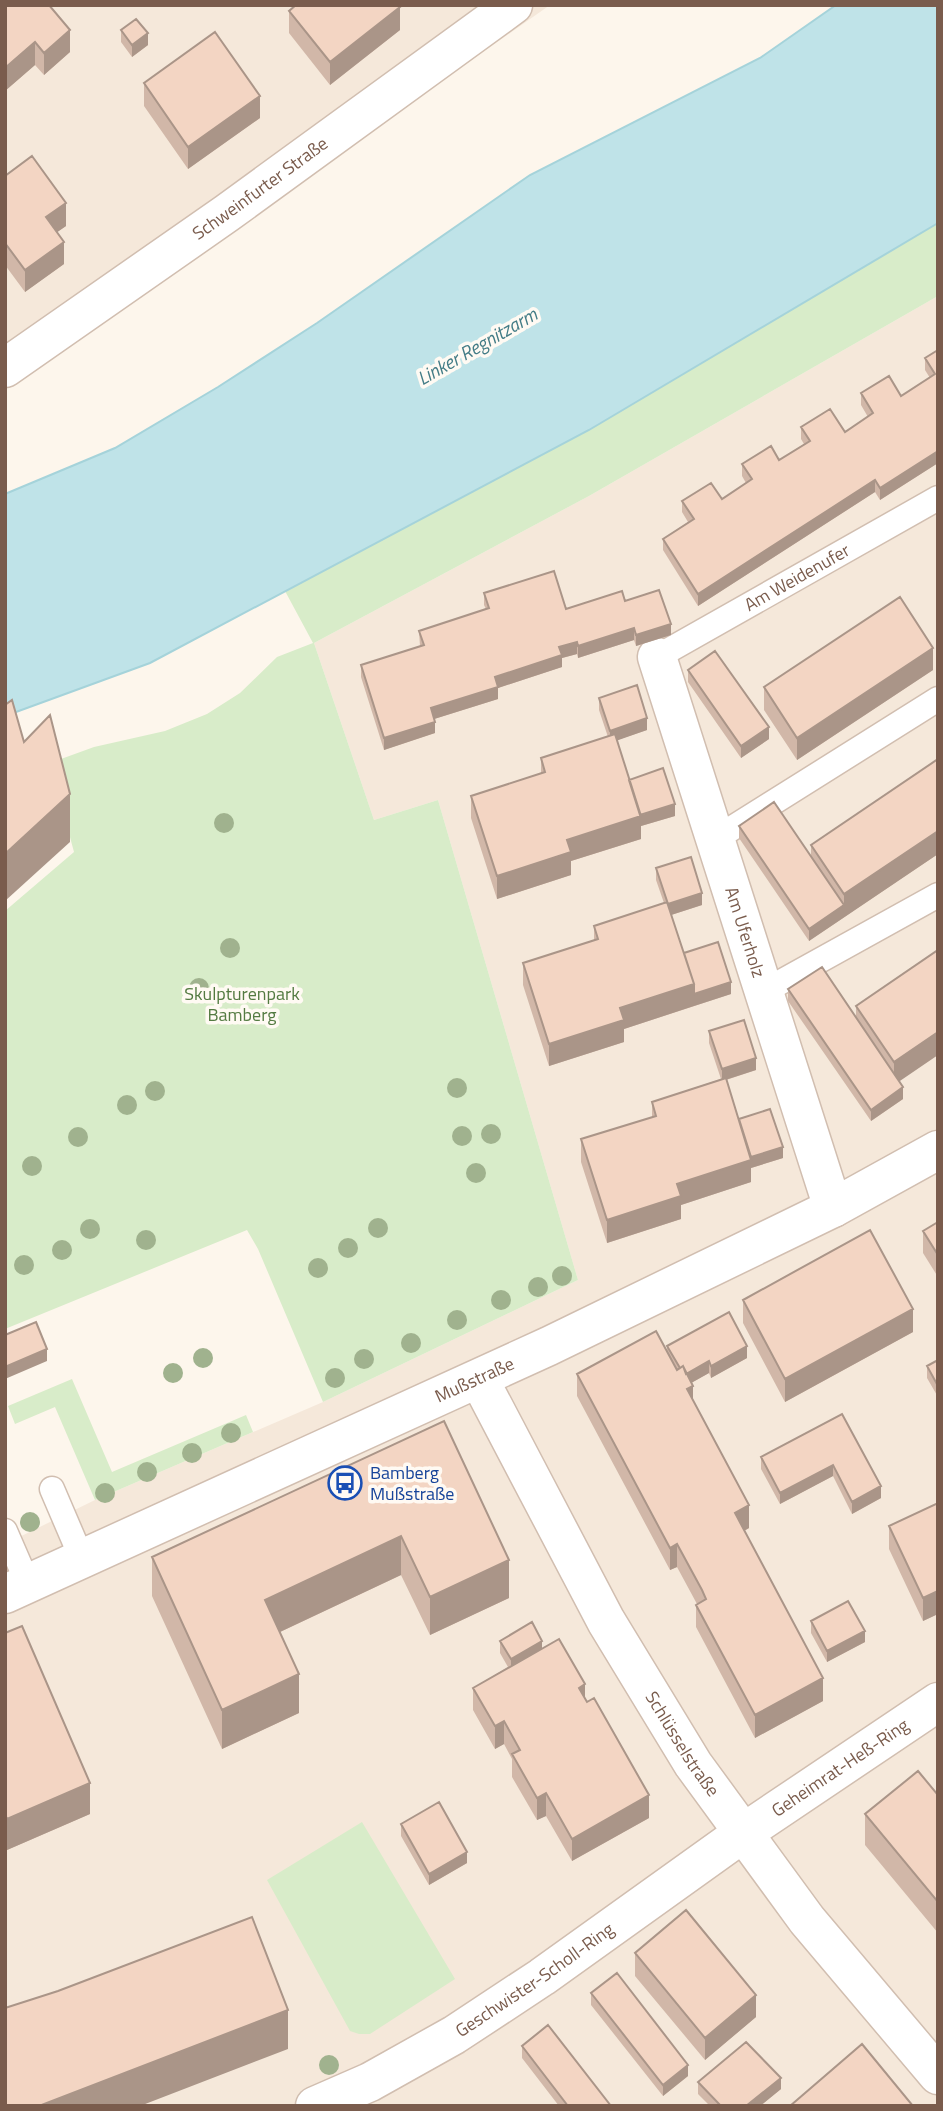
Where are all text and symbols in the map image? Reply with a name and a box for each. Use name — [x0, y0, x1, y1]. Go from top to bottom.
street label: Schweinfurter Straße — [187, 130, 333, 246]
water label: Linker Regnitzarm — [411, 299, 543, 392]
street label: Am Weidenufer — [739, 537, 855, 618]
street label: Am Uferholz — [718, 883, 773, 981]
park label: Skulpturenpark Bamberg — [184, 980, 300, 1028]
street label: Mußstraße — [430, 1350, 518, 1409]
place label: Bamberg Mußstraße — [370, 1459, 454, 1507]
bus stop icon: Bamberg Mußstraße — [326, 1464, 364, 1502]
street label: Schlüsselstraße — [639, 1686, 726, 1802]
street label: Geheimrat-Heß-Ring — [766, 1711, 914, 1823]
street label: Geschwister-Scholl-Ring — [450, 1916, 619, 2044]

